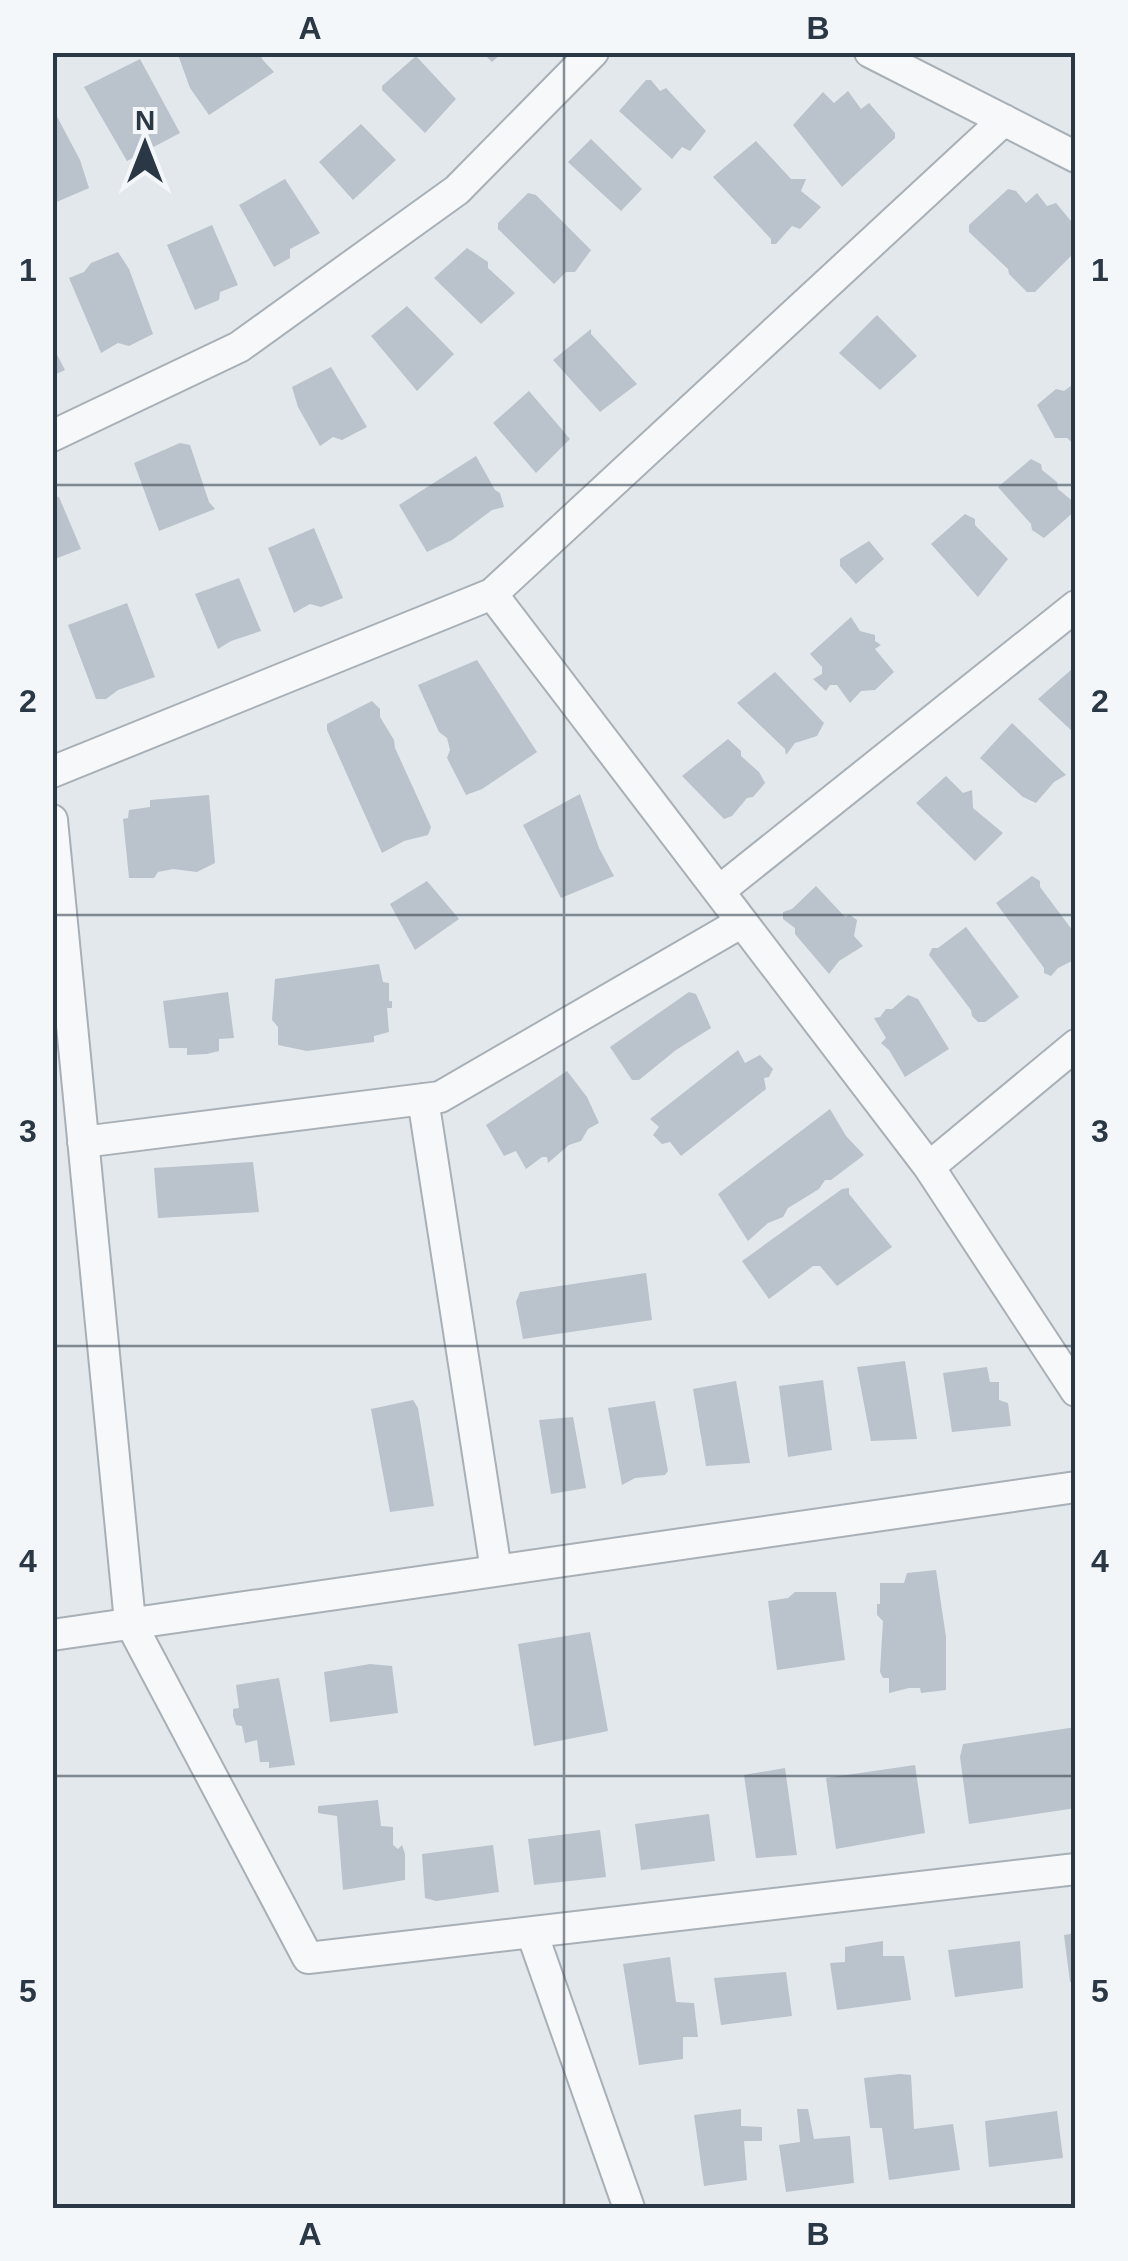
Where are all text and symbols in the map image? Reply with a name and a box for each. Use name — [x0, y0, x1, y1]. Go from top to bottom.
text: A — [298, 10, 322, 46]
text: B — [806, 10, 830, 46]
north arrow — [95, 95, 195, 195]
text: N — [135, 105, 155, 136]
text: 1 — [19, 252, 37, 288]
text: 1 — [1091, 252, 1109, 288]
text: 2 — [19, 683, 37, 719]
text: 2 — [1091, 683, 1109, 719]
text: 3 — [19, 1113, 37, 1149]
text: 3 — [1091, 1113, 1109, 1149]
text: 4 — [19, 1543, 37, 1579]
text: 4 — [1091, 1543, 1109, 1579]
text: 5 — [19, 1973, 37, 2009]
text: 5 — [1091, 1973, 1109, 2009]
text: A — [298, 2216, 322, 2252]
text: B — [806, 2216, 830, 2252]

